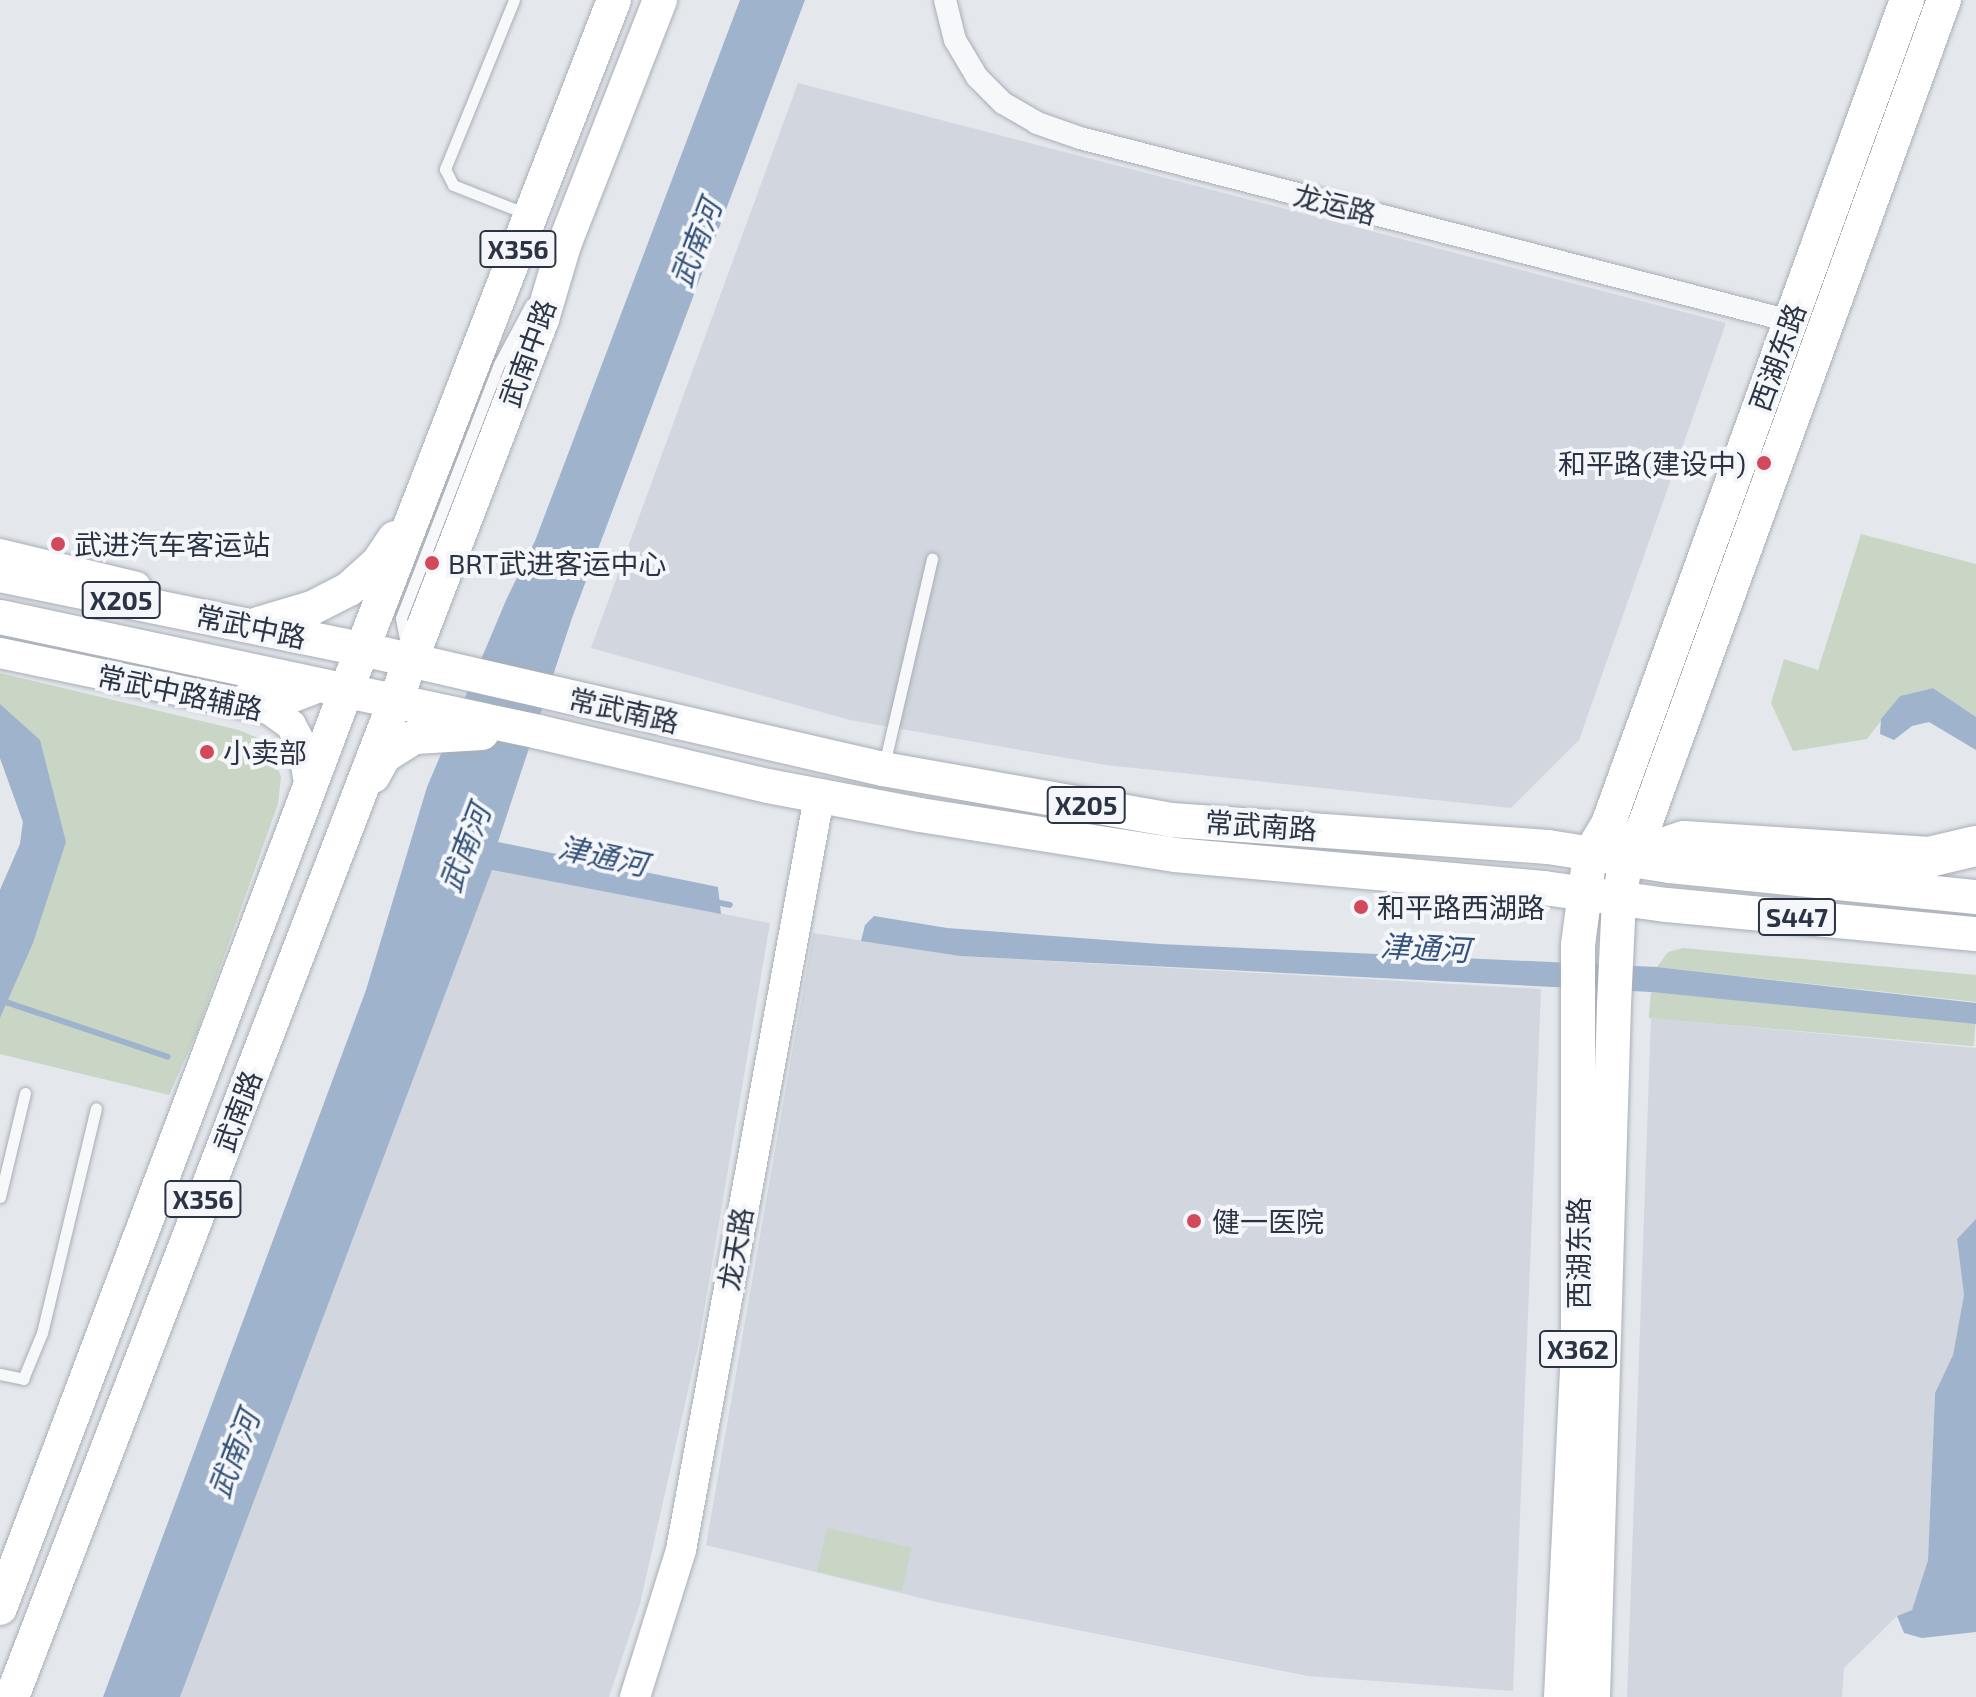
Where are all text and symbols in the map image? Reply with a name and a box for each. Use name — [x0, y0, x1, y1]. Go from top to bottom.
street label: 龙运路 — [1290, 178, 1380, 230]
water label: 武南河 — [662, 195, 728, 291]
road number: X356 — [478, 227, 558, 271]
street label: 武南中路 — [492, 295, 562, 411]
street label: 西湖东路 — [1742, 299, 1812, 415]
place label: 和平路(建设中) — [1558, 446, 1746, 480]
marker: 和平路(建设中) — [1753, 452, 1775, 474]
place label: 武进汽车客运站 — [74, 527, 270, 561]
marker: 武进汽车客运站 — [49, 535, 67, 553]
place label: BRT武进客运中心 — [448, 546, 667, 580]
marker: BRT武进客运中心 — [423, 554, 441, 572]
road number: X205 — [81, 578, 161, 622]
street label: 常武中路 — [193, 598, 309, 654]
street label: 常武中路辅路 — [94, 658, 266, 726]
street label: 常武南路 — [566, 681, 682, 739]
place label: 小卖部 — [223, 735, 307, 769]
marker: 小卖部 — [198, 743, 216, 761]
road number: X205 — [1046, 783, 1126, 827]
water label: 武南河 — [431, 800, 497, 896]
street label: 常武南路 — [1204, 804, 1318, 846]
water label: 津通河 — [555, 828, 651, 882]
place label: 和平路西湖路 — [1377, 890, 1545, 924]
road number: S447 — [1757, 895, 1837, 939]
marker: 和平路西湖路 — [1352, 898, 1370, 916]
water label: 津通河 — [1379, 927, 1471, 967]
street label: 武南路 — [206, 1066, 268, 1156]
road number: X356 — [163, 1177, 243, 1221]
street label: 西湖东路 — [1561, 1197, 1595, 1309]
place label: 健一医院 — [1212, 1204, 1324, 1238]
street label: 龙天路 — [711, 1205, 759, 1293]
marker: 健一医院 — [1183, 1210, 1205, 1232]
road number: X362 — [1538, 1327, 1618, 1371]
water label: 武南河 — [200, 1406, 266, 1502]

